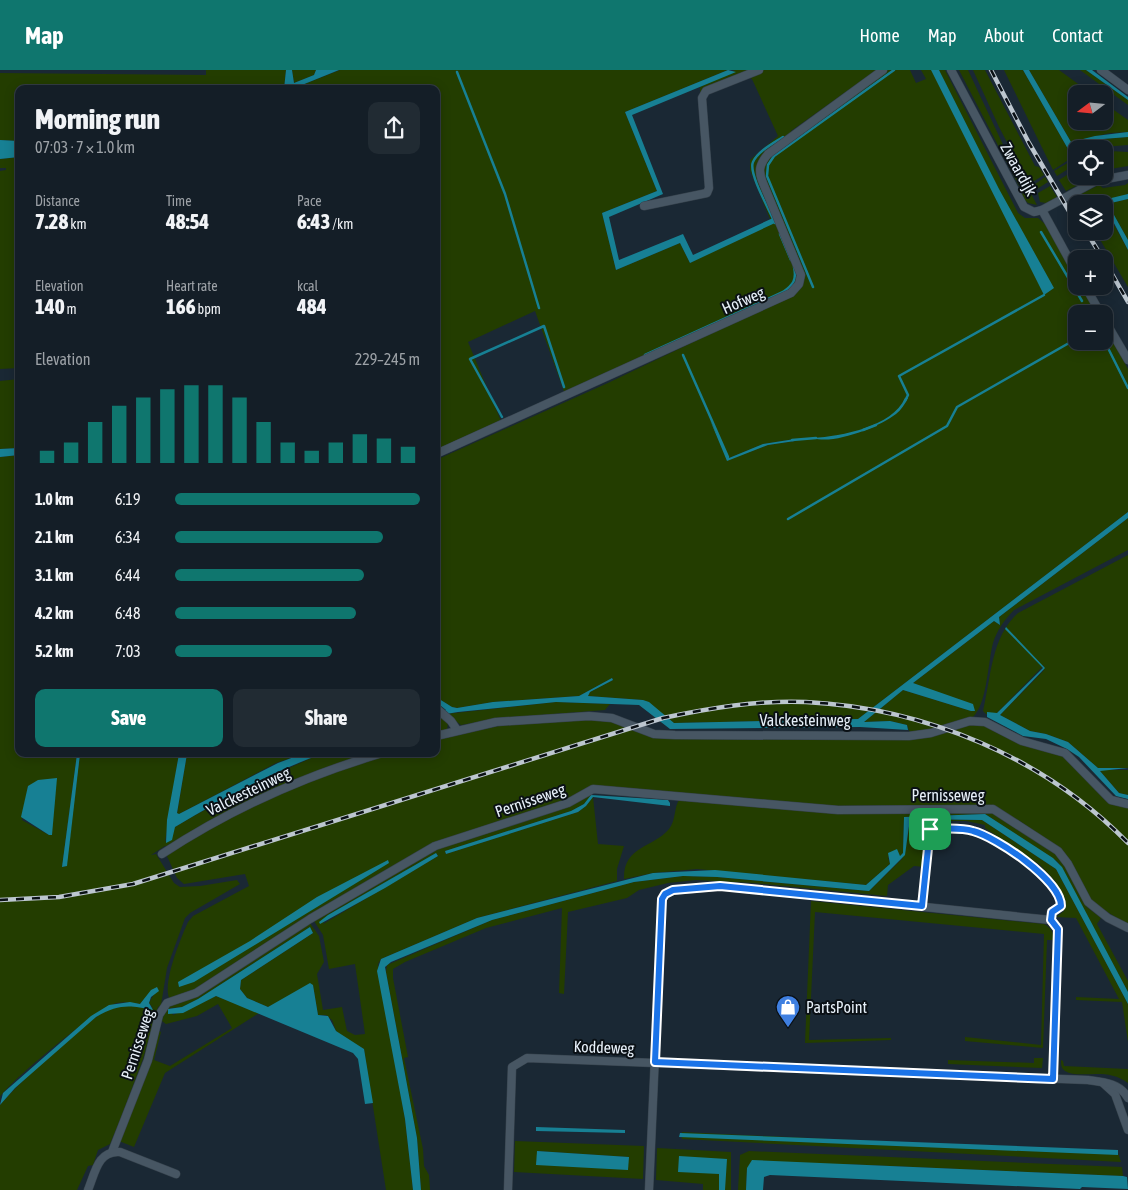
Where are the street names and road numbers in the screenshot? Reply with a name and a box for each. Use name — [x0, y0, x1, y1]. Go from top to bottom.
street label: Zwaardijk — [996, 139, 1041, 199]
street label: Hofweg — [719, 283, 768, 318]
street label: Valckesteinweg — [759, 711, 851, 730]
street label: Valckesteinweg — [203, 763, 293, 820]
street label: Pernisseweg — [493, 780, 568, 821]
street label: Pernisseweg — [911, 786, 985, 805]
street label: Pernisseweg — [117, 1006, 158, 1082]
street label: Koddeweg — [573, 1037, 635, 1058]

